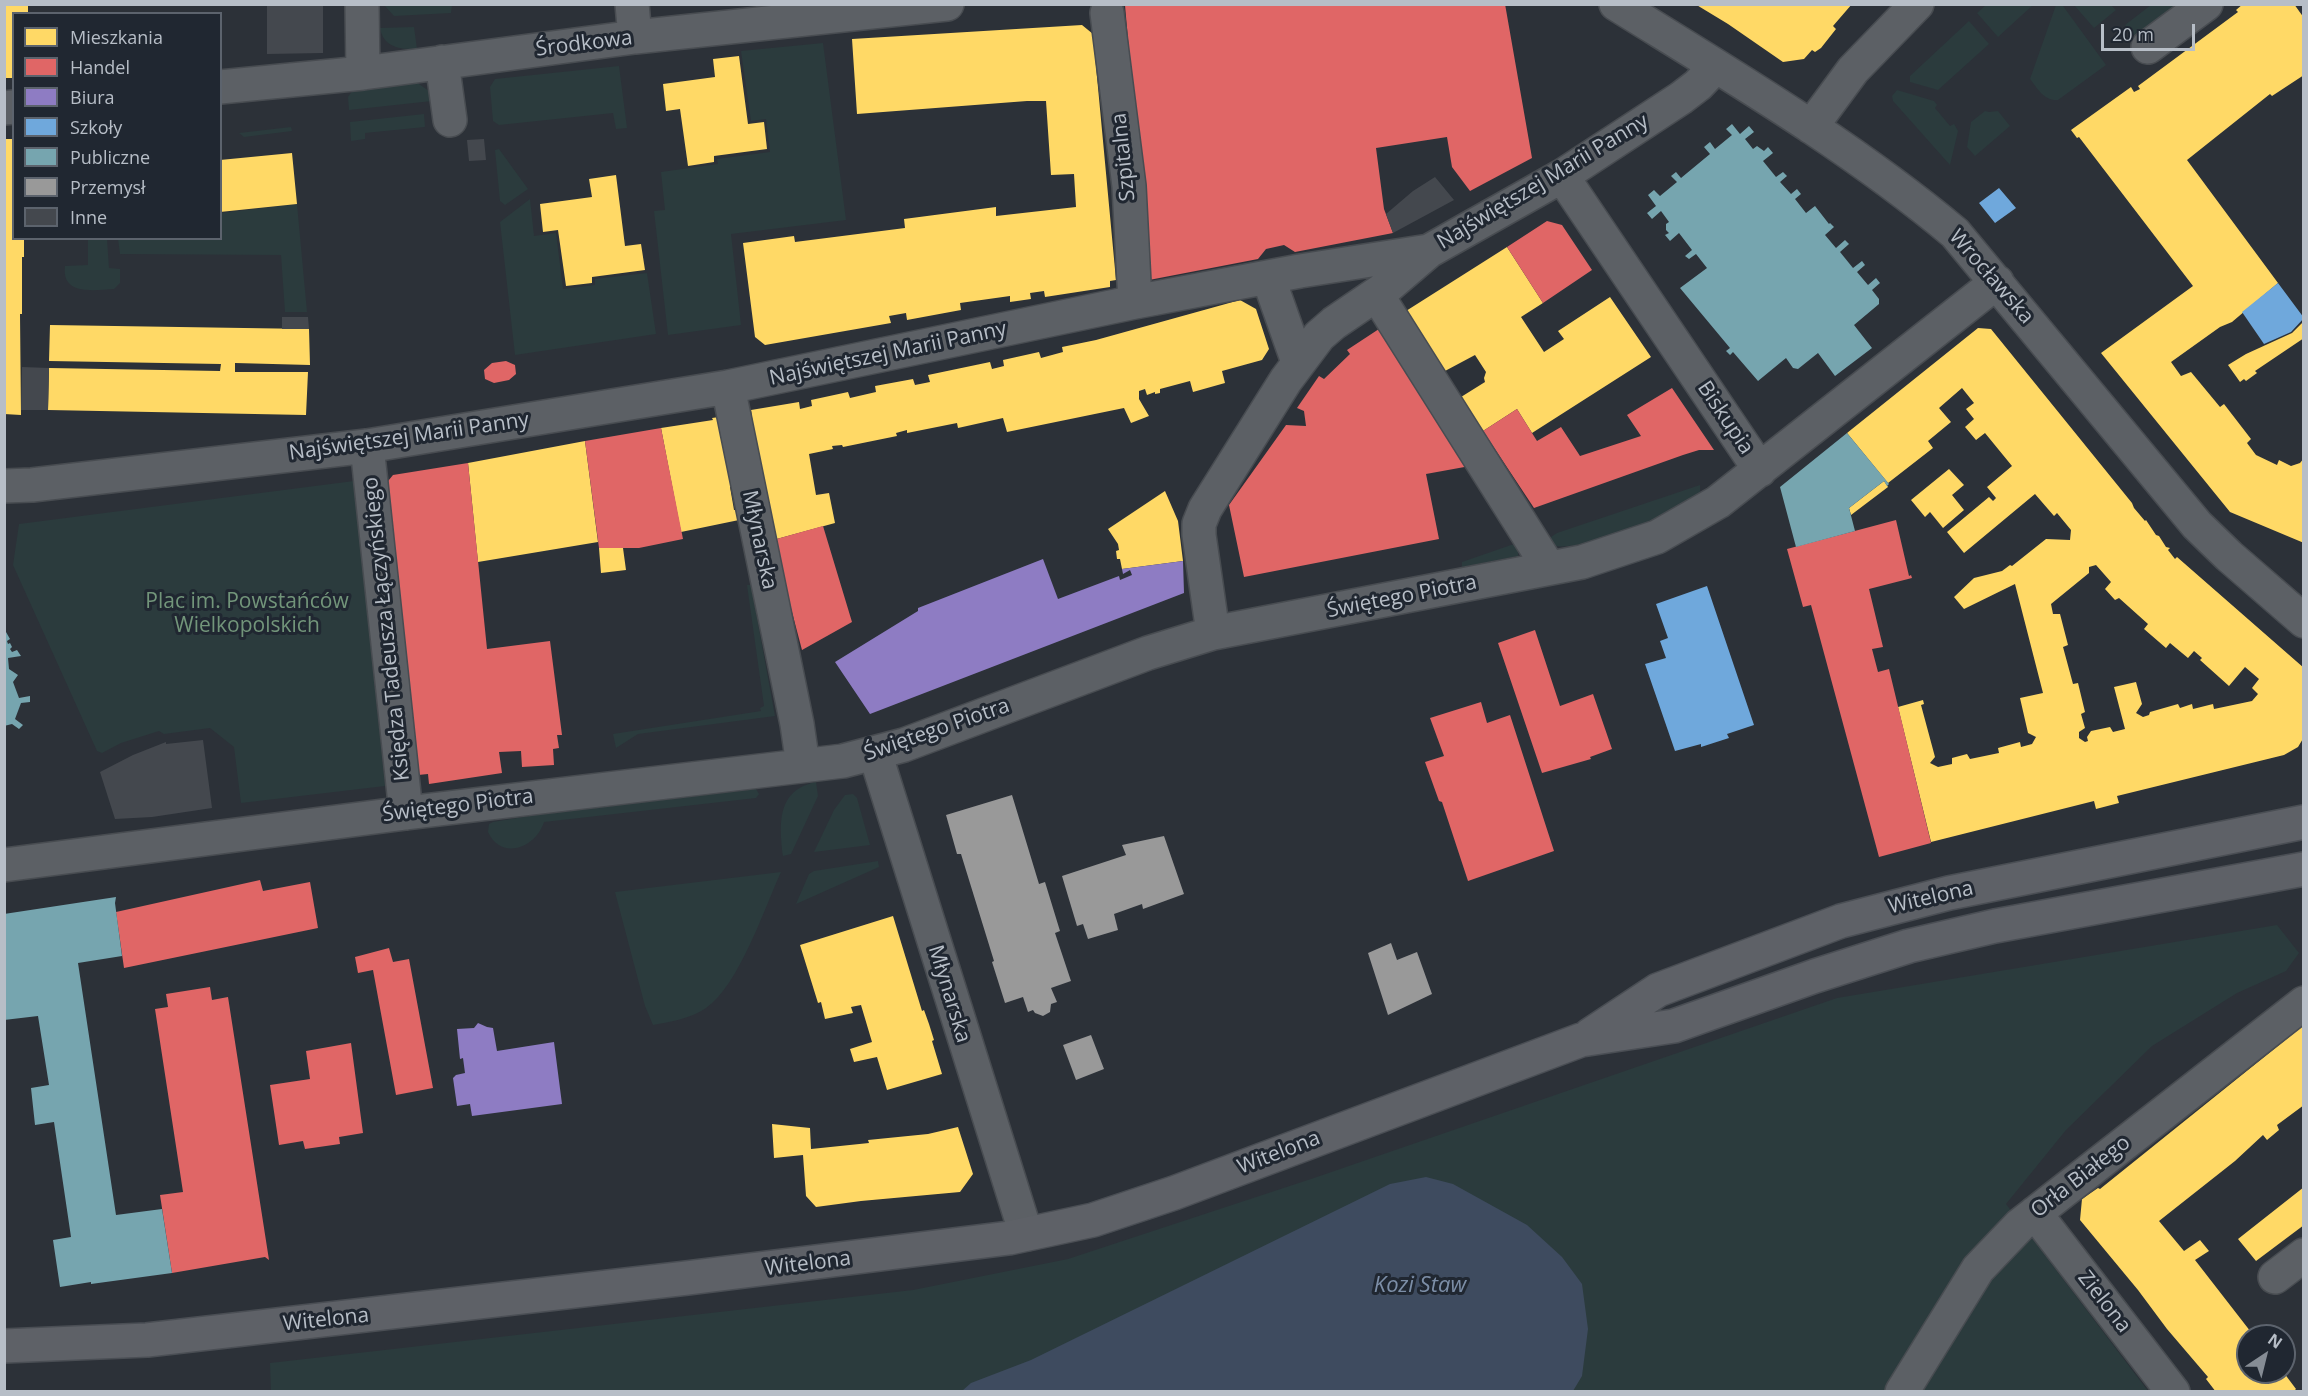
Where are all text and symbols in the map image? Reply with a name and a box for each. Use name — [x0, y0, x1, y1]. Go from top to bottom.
legend — [12, 12, 222, 240]
scale bar — [2104, 12, 2198, 50]
text: 20 m — [2112, 22, 2154, 46]
text: Mieszkania — [70, 25, 163, 49]
street label: Środkowa — [534, 26, 634, 62]
text: Handel — [70, 55, 130, 79]
text: Biura — [70, 85, 115, 109]
street label: Najświętszej Marii Panny — [1433, 109, 1653, 255]
street label: Szpitalna — [1107, 112, 1141, 202]
text: Szkoły — [70, 115, 122, 139]
text: Publiczne — [70, 145, 150, 169]
text: Przemysł — [70, 175, 146, 199]
text: Inne — [70, 205, 107, 229]
street label: Wrocławska — [1943, 225, 2039, 329]
street label: Najświętszej Marii Panny — [767, 317, 1009, 391]
street label: Biskupia — [1691, 377, 1759, 459]
street label: Najświętszej Marii Panny — [288, 408, 530, 466]
street label: Księdza Tadeusza Łączyńskiego — [358, 476, 416, 782]
street label: Młynarska — [736, 488, 782, 592]
street label: Świętego Piotra — [1325, 570, 1479, 624]
park label: Plac im. Powstańców Wielkopolskich — [145, 589, 349, 639]
street label: Świętego Piotra — [861, 693, 1013, 767]
street label: Świętego Piotra — [381, 784, 535, 828]
street label: Witelona — [1886, 876, 1976, 920]
street label: Młynarska — [922, 942, 976, 1046]
street label: Witelona — [1234, 1126, 1324, 1180]
street label: Orła Białego — [2026, 1130, 2136, 1224]
street label: Witelona — [764, 1246, 852, 1282]
street label: Zielona — [2072, 1266, 2136, 1338]
water label: Kozi Staw — [1374, 1273, 1466, 1299]
street label: Witelona — [282, 1303, 370, 1337]
north arrow — [2236, 1324, 2296, 1384]
text: N — [2264, 1328, 2287, 1354]

